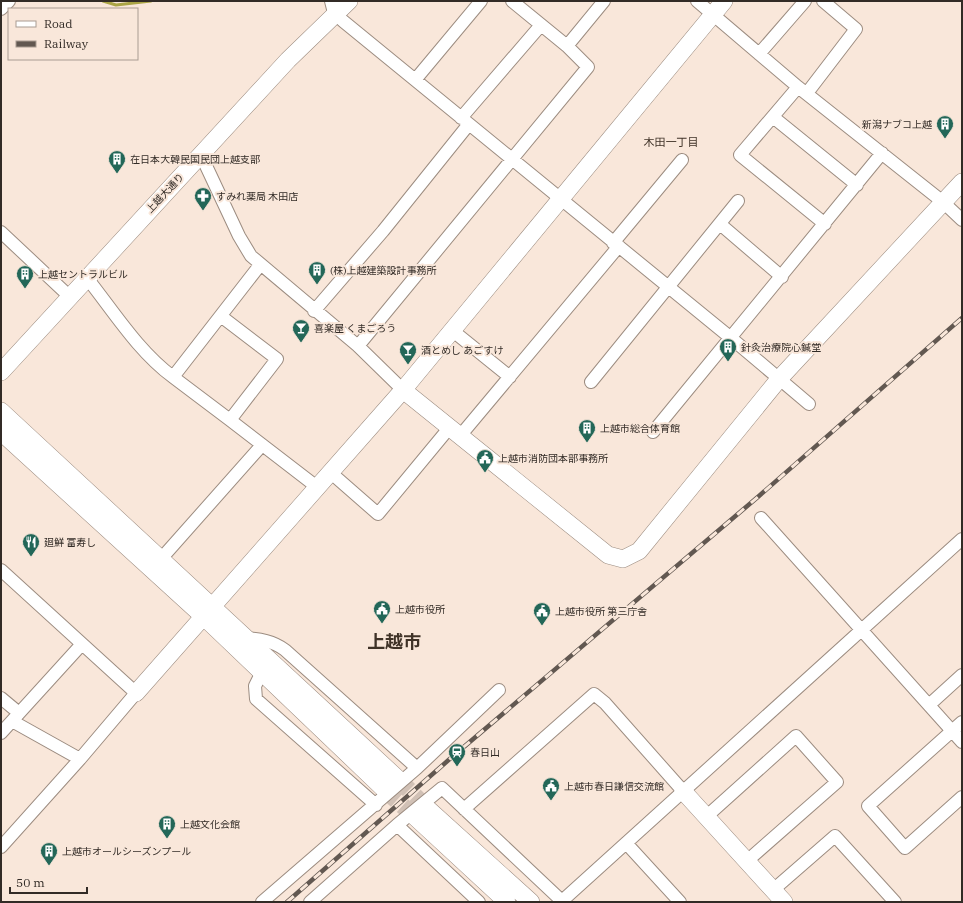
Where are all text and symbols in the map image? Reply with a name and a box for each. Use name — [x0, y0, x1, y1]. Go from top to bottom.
legend — [8, 8, 138, 60]
text: Road — [44, 16, 73, 31]
text: Railway — [44, 36, 89, 51]
building icon: 新潟ナブコ上越 — [935, 114, 955, 139]
place label: 新潟ナブコ上越 — [862, 118, 932, 131]
district label: 木田一丁目 — [644, 135, 699, 149]
building icon: 在日本大韓民国民団上越支部 — [107, 149, 127, 174]
place label: 在日本大韓民国民団上越支部 — [130, 153, 260, 166]
street label: 上越大通り — [143, 170, 187, 216]
pharmacy icon: すみれ薬局 木田店 — [193, 186, 213, 211]
place label: すみれ薬局 木田店 — [216, 190, 298, 203]
building icon: (株)上越建築設計事務所 — [307, 260, 327, 285]
building icon: 上越セントラルビル — [15, 264, 35, 289]
place label: (株)上越建築設計事務所 — [330, 264, 437, 277]
place label: 上越セントラルビル — [38, 268, 128, 281]
bar icon: 喜楽屋 くまごろう — [291, 318, 311, 343]
place label: 喜楽屋 くまごろう — [314, 322, 396, 335]
building icon: 針灸治療院心鍼堂 — [718, 337, 738, 362]
bar icon: 酒とめし あごすけ — [398, 340, 418, 365]
place label: 針灸治療院心鍼堂 — [741, 341, 821, 354]
place label: 酒とめし あごすけ — [421, 344, 503, 357]
building icon: 上越市総合体育館 — [577, 418, 597, 443]
place label: 上越市総合体育館 — [600, 422, 680, 435]
public building icon: 上越市消防団本部事務所 — [475, 448, 495, 473]
place label: 上越市消防団本部事務所 — [498, 452, 608, 465]
restaurant icon: 廻鮮 富寿し — [21, 532, 41, 557]
place label: 廻鮮 富寿し — [44, 536, 96, 549]
public building icon: 上越市役所 — [372, 599, 392, 624]
public building icon: 上越市役所 第三庁舎 — [532, 601, 552, 626]
place label: 上越市役所 — [395, 603, 445, 616]
place label: 上越市役所 第三庁舎 — [555, 605, 647, 618]
district label: 上越市 — [367, 630, 421, 653]
station icon: 春日山 — [447, 742, 467, 767]
place label: 春日山 — [470, 746, 500, 759]
public building icon: 上越市春日謙信交流館 — [541, 776, 561, 801]
place label: 上越市春日謙信交流館 — [564, 780, 664, 793]
building icon: 上越文化会館 — [157, 814, 177, 839]
place label: 上越文化会館 — [180, 818, 240, 831]
building icon: 上越市オールシーズンプール — [39, 841, 59, 866]
place label: 上越市オールシーズンプール — [62, 845, 191, 858]
scale bar — [10, 869, 87, 895]
text: 50 m — [16, 875, 45, 890]

